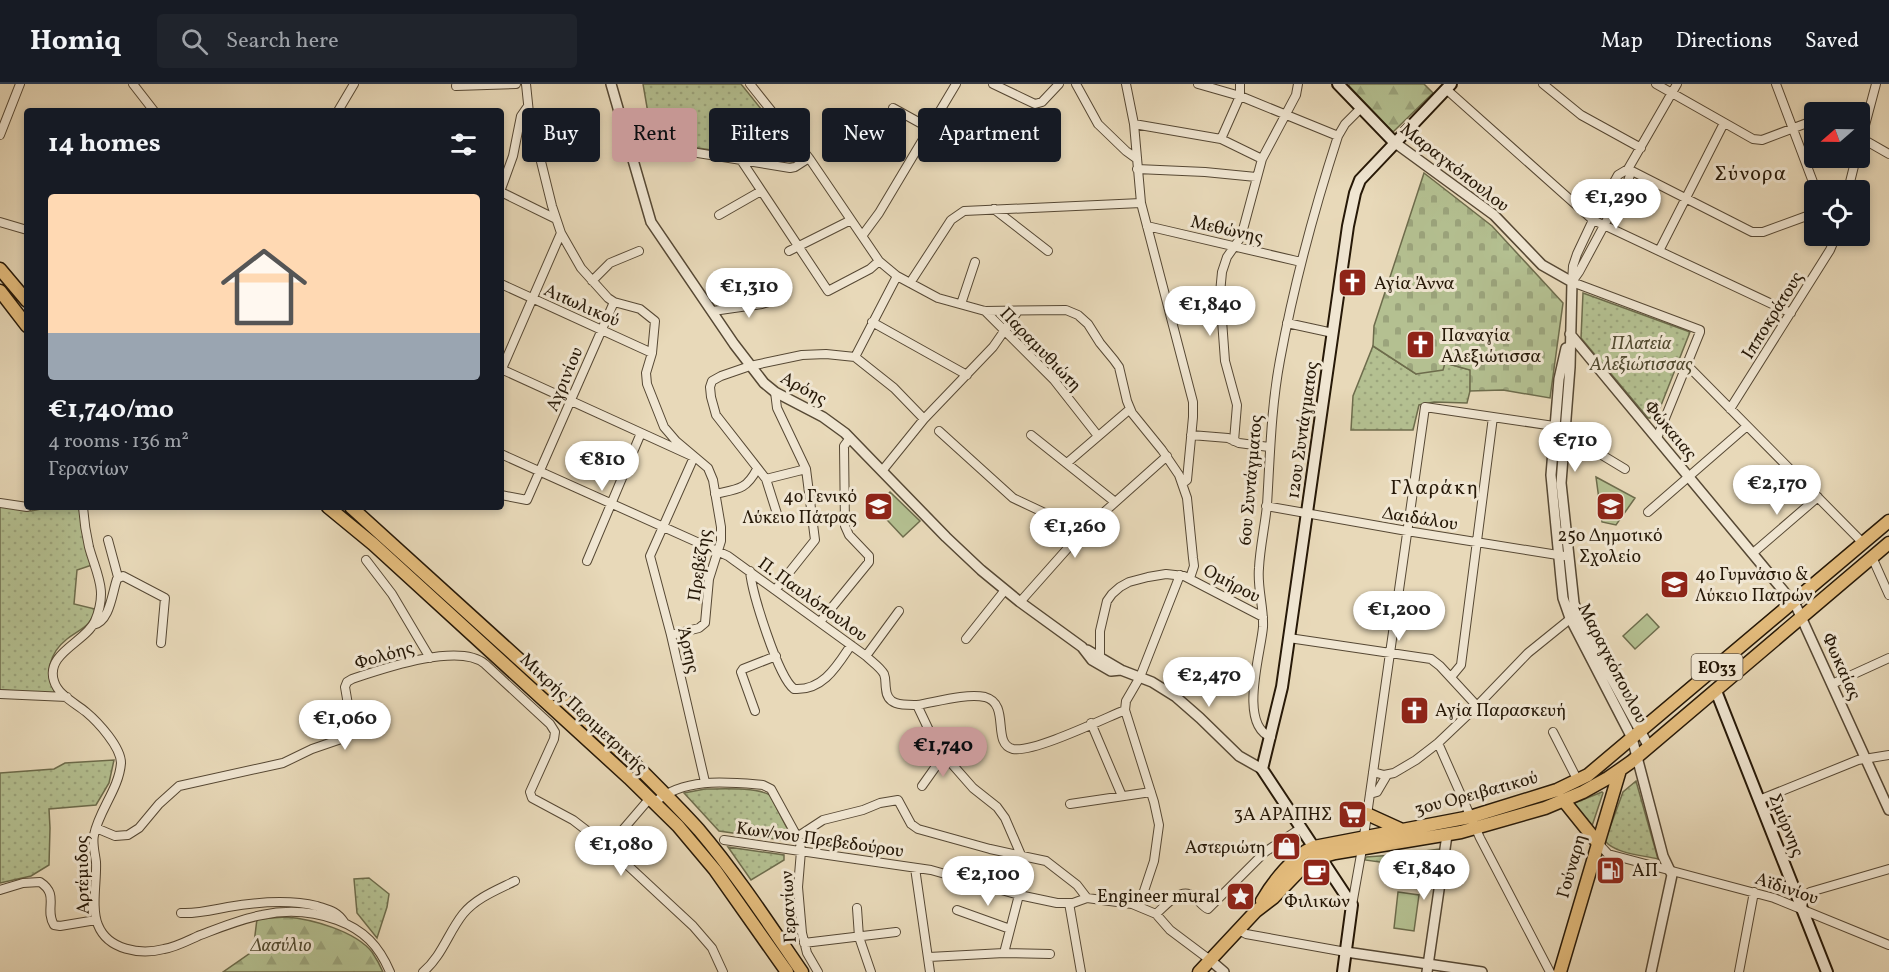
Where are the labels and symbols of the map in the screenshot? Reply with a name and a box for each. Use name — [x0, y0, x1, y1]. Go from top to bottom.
north arrow — [1804, 102, 1870, 168]
street label: Μαραγκόπουλου — [1394, 118, 1514, 219]
district label: Σύνορα — [1715, 161, 1787, 189]
pin: €1,290 — [1567, 179, 1665, 230]
street label: Μεθώνης — [1188, 210, 1265, 251]
church icon: Αγία Άννα — [1337, 267, 1369, 299]
street label: Ιπποκράτους — [1736, 267, 1810, 365]
pin: €1,310 — [700, 268, 798, 319]
place label: Αγία Άννα — [1374, 272, 1455, 297]
street label: Αιτωλικού — [540, 279, 623, 334]
pin: €1,840 — [1161, 286, 1259, 337]
street label: Παραμυθιώτη — [993, 302, 1087, 398]
place label: Παναγία Αλεξιώτισσα — [1441, 324, 1541, 370]
church icon: Παναγία Αλεξιώτισσα — [1404, 329, 1436, 361]
park label: Πλατεία Αλεξιώτισσας — [1589, 332, 1693, 378]
street label: Αγρινίου — [541, 343, 590, 416]
street label: 12ου Συντάγματος — [1281, 360, 1326, 501]
street label: Αρόης — [775, 366, 831, 412]
street label: Φώκαιας — [1637, 396, 1702, 466]
street label: 6ου Συντάγματος — [1233, 414, 1270, 546]
pin: €710 — [1539, 422, 1611, 473]
pin: €810 — [566, 441, 638, 492]
pin: €2,170 — [1728, 465, 1826, 516]
district label: Γλαράκη — [1390, 475, 1480, 503]
place label: 4ο Γενικό Λύκειο Πάτρας — [742, 485, 857, 531]
school or university icon: 4ο Γενικό Λύκειο Πάτρας — [862, 490, 894, 522]
school or university icon: 25ο Δημοτικό Σχολείο — [1594, 490, 1626, 522]
street label: Δαιδάλου — [1380, 501, 1459, 538]
pin: €1,260 — [1026, 508, 1124, 559]
place label: 25ο Δημοτικό Σχολείο — [1558, 524, 1662, 570]
street label: Πρεβέζης — [682, 527, 719, 603]
street label: Π. Παυλόπουλου — [752, 552, 872, 649]
street label: Ομήρου — [1198, 559, 1264, 610]
place label: 4ο Γυμνάσιο & Λύκειο Πατρών — [1695, 563, 1813, 609]
school or university icon: 4ο Γυμνάσιο & Λύκειο Πατρών — [1658, 568, 1690, 600]
pin: €1,200 — [1350, 591, 1448, 642]
street label: Μαραγκόπουλου — [1571, 599, 1653, 728]
street label: Άρτης — [670, 625, 705, 676]
street label: Φωκαίας — [1815, 629, 1867, 704]
street label: Φολόης — [352, 636, 417, 677]
street label: Μικρής Περιμετρικής — [514, 648, 652, 780]
road number: ΕΟ33 — [1692, 654, 1742, 680]
pin: €2,470 — [1160, 657, 1258, 708]
church icon: Αγία Παρασκευή — [1398, 694, 1430, 726]
place label: Αγία Παρασκευή — [1435, 699, 1566, 724]
pin: €1,060 — [296, 700, 394, 751]
pin: €1,740 — [894, 727, 992, 778]
street label: 3ου Ορειβατικού — [1412, 766, 1541, 823]
street label: Σμύρνης — [1762, 790, 1810, 861]
supermarket icon: 3Α ΑΡΑΠΗΣ — [1337, 798, 1369, 830]
place label: 3Α ΑΡΑΠΗΣ — [1234, 803, 1332, 828]
street label: Κων/νου Πρεβεδούρου — [734, 816, 905, 865]
pin: €1,080 — [572, 826, 670, 877]
shop icon: Αστεριώτη — [1271, 831, 1303, 863]
street label: Γούναρη — [1551, 831, 1594, 902]
street label: Αρτέμιδος — [70, 835, 97, 915]
place label: Αστεριώτη — [1185, 836, 1266, 861]
pin: €1,840 — [1375, 850, 1473, 901]
fuel station icon: ΑΠ — [1595, 854, 1627, 886]
pin: €2,100 — [939, 856, 1037, 907]
cafe icon: Φιλικων — [1301, 856, 1333, 888]
place label: ΑΠ — [1632, 859, 1658, 884]
street label: Αϊδινίου — [1751, 867, 1822, 912]
street label: Γερανίων — [775, 870, 804, 944]
place icon: Engineer mural — [1225, 880, 1257, 912]
place label: Engineer mural — [1097, 885, 1220, 910]
place label: Φιλικων — [1284, 890, 1350, 915]
park label: Δασύλιο — [250, 934, 311, 959]

